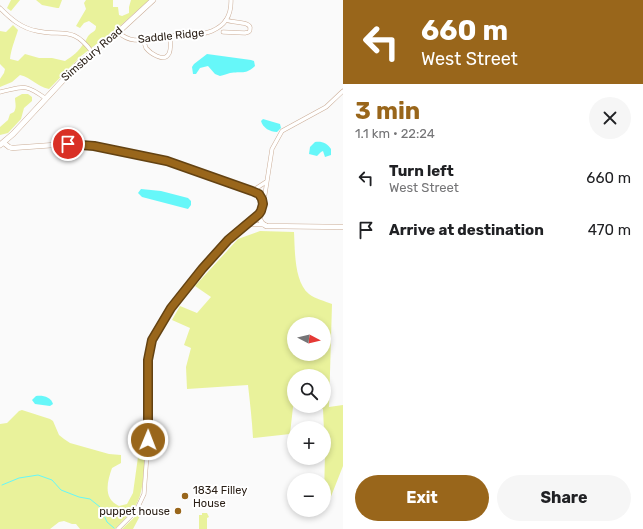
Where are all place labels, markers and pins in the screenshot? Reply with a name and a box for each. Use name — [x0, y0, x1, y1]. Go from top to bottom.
pin — [51, 127, 85, 161]
place label: 1834 Filley House — [193, 484, 247, 510]
marker: 1834 Filley House — [180, 491, 190, 501]
place label: puppet house — [99, 505, 170, 518]
marker: puppet house — [173, 506, 183, 516]

